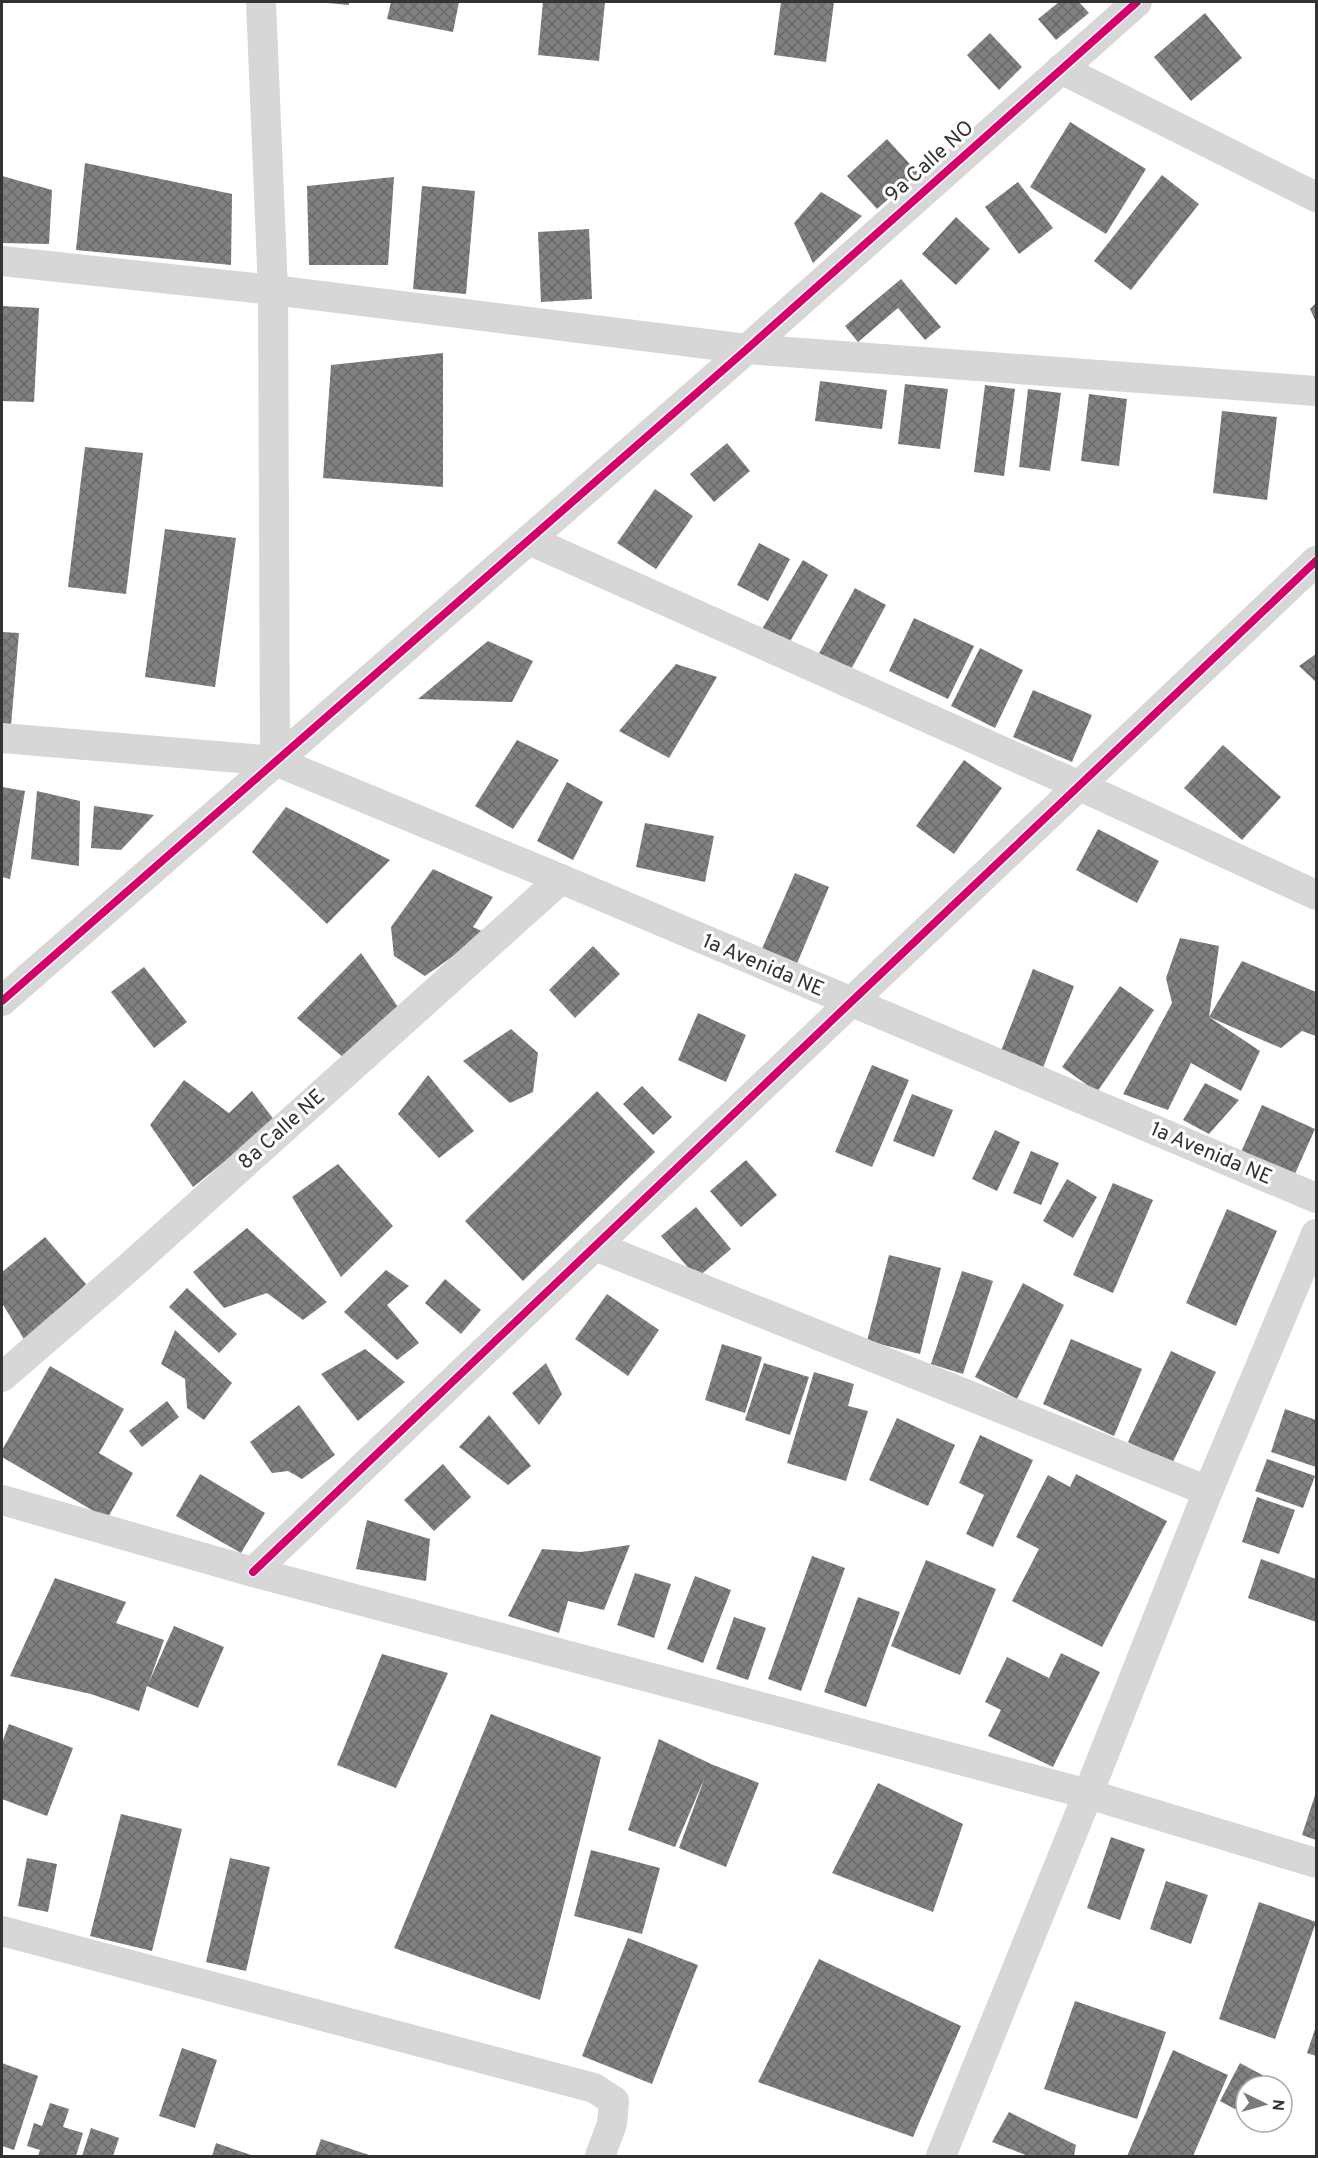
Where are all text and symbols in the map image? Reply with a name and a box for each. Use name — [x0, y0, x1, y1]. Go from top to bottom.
street label: 9a Calle NO — [880, 115, 980, 209]
street label: 1a Avenida NE — [698, 928, 828, 1004]
street label: 8a Calle NE — [233, 1084, 331, 1176]
street label: 1a Avenida NE — [1146, 1116, 1276, 1192]
north arrow — [1234, 2074, 1294, 2134]
text: N — [1266, 2099, 1287, 2112]

